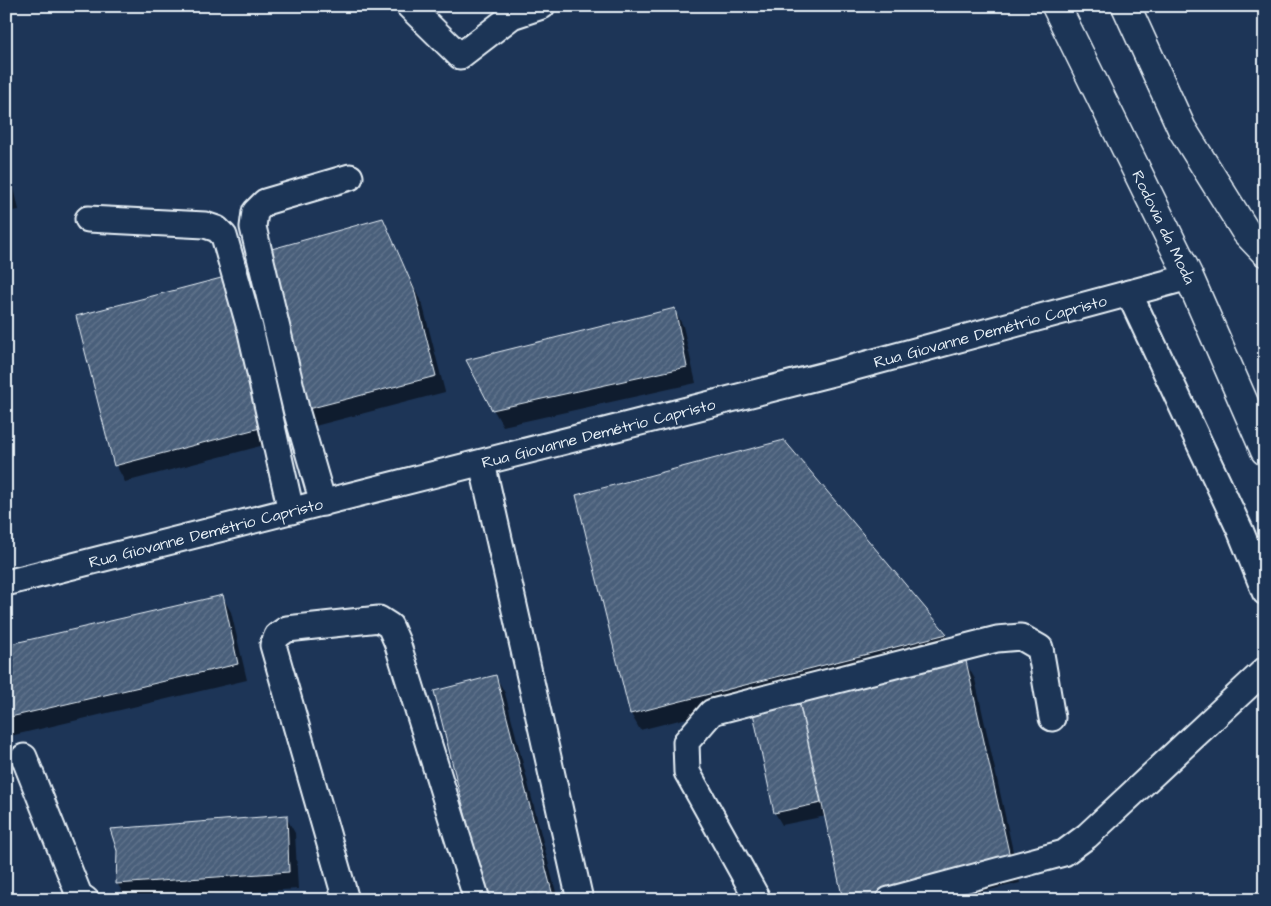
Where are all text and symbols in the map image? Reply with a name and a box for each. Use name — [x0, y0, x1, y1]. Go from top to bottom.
street label: Rodovia da Moda — [1126, 167, 1201, 288]
street label: Rua Giovanne Demétrio Capristo — [871, 290, 1109, 374]
street label: Rua Giovanne Demétrio Capristo — [479, 393, 718, 474]
street label: Rua Giovanne Demétrio Capristo — [87, 493, 325, 574]

